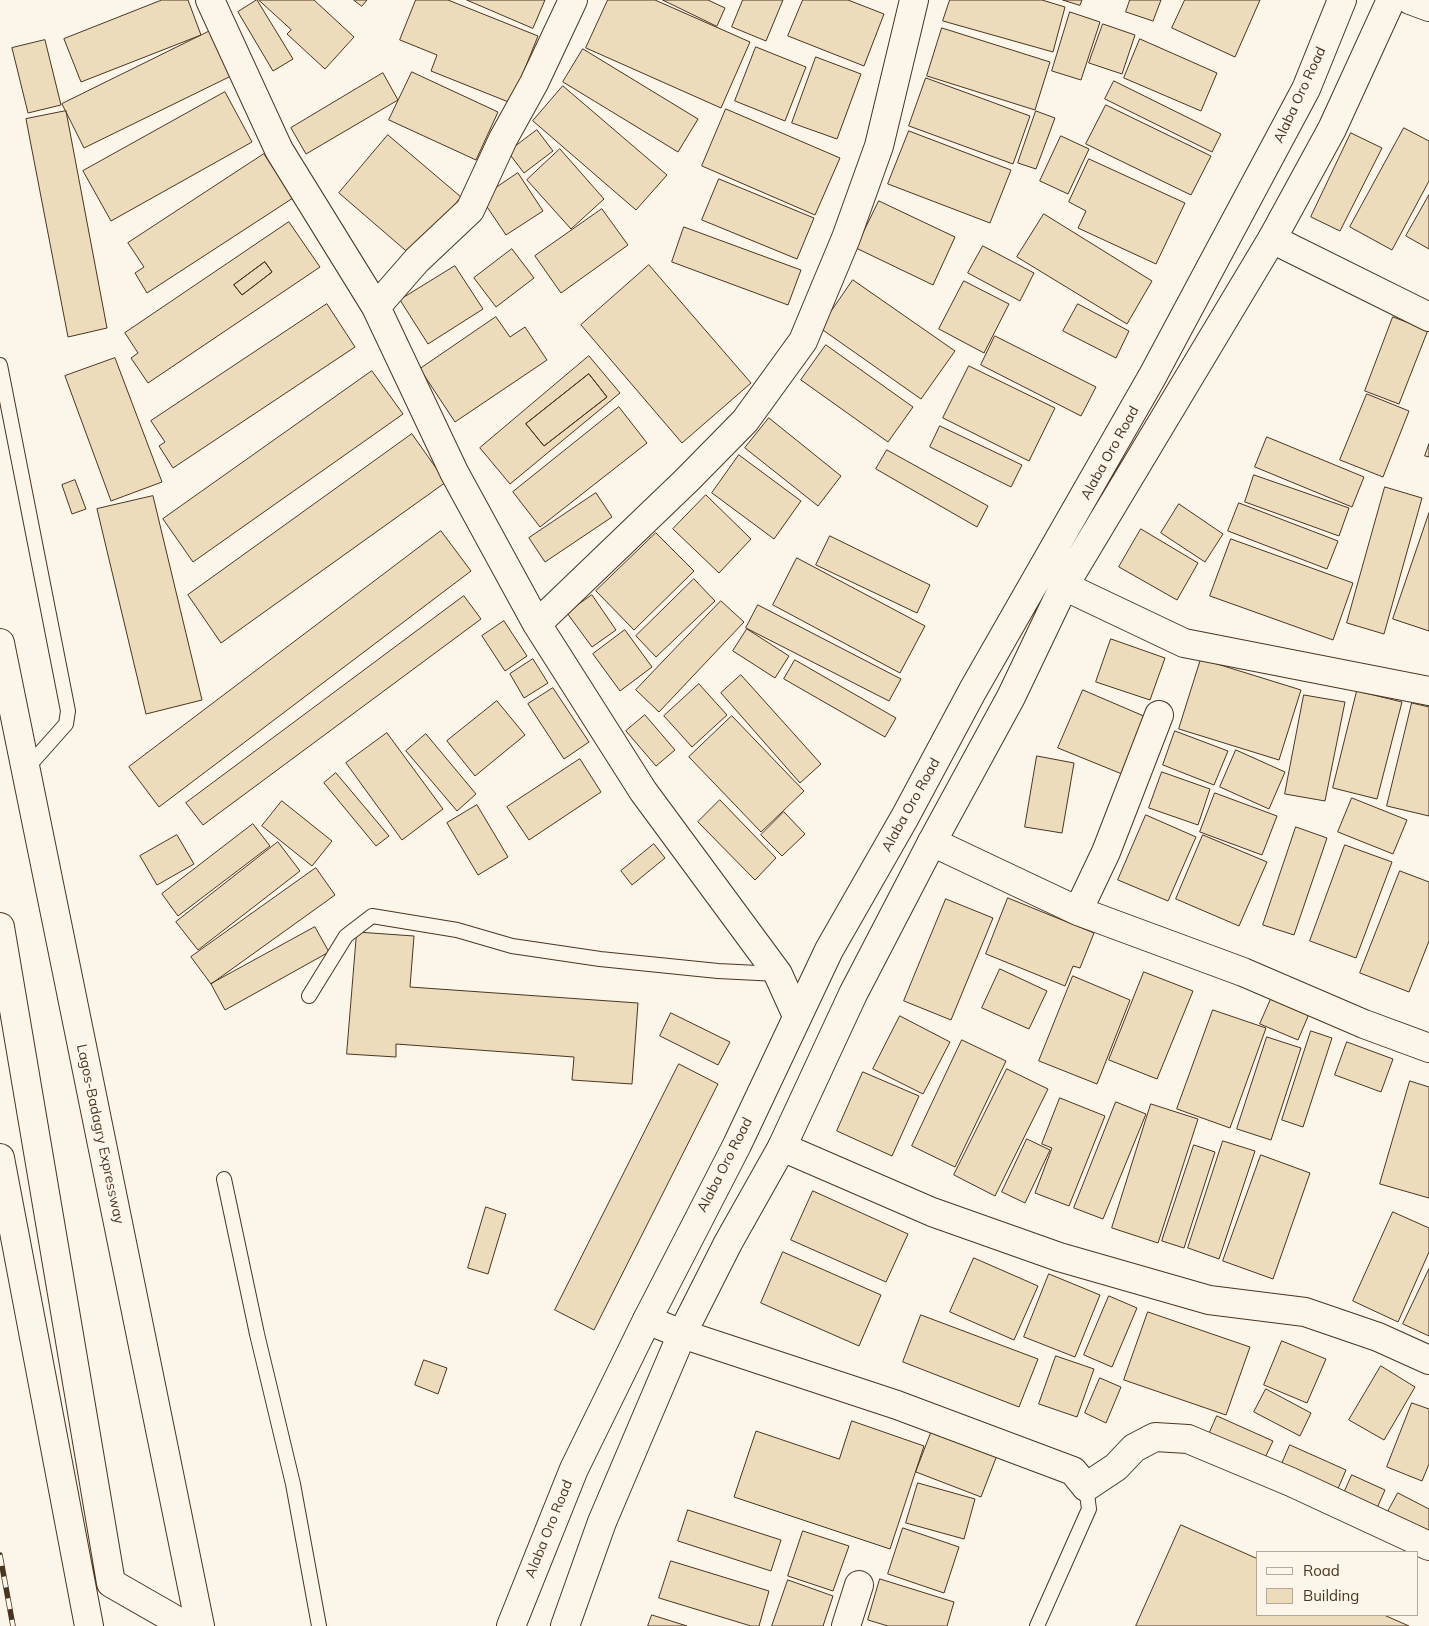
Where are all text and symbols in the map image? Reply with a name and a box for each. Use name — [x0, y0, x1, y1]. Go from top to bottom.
street label: Alaba Oro Road — [1270, 44, 1330, 146]
street label: Alaba Oro Road — [1077, 403, 1143, 503]
street label: Alaba Oro Road — [878, 755, 944, 855]
street label: Lagos-Badagry Expressway — [73, 1043, 127, 1225]
street label: Alaba Oro Road — [694, 1115, 756, 1215]
street label: Alaba Oro Road — [522, 1478, 576, 1580]
legend — [1256, 1551, 1419, 1616]
text: Road — [1303, 1561, 1340, 1580]
text: Building — [1303, 1586, 1359, 1605]

